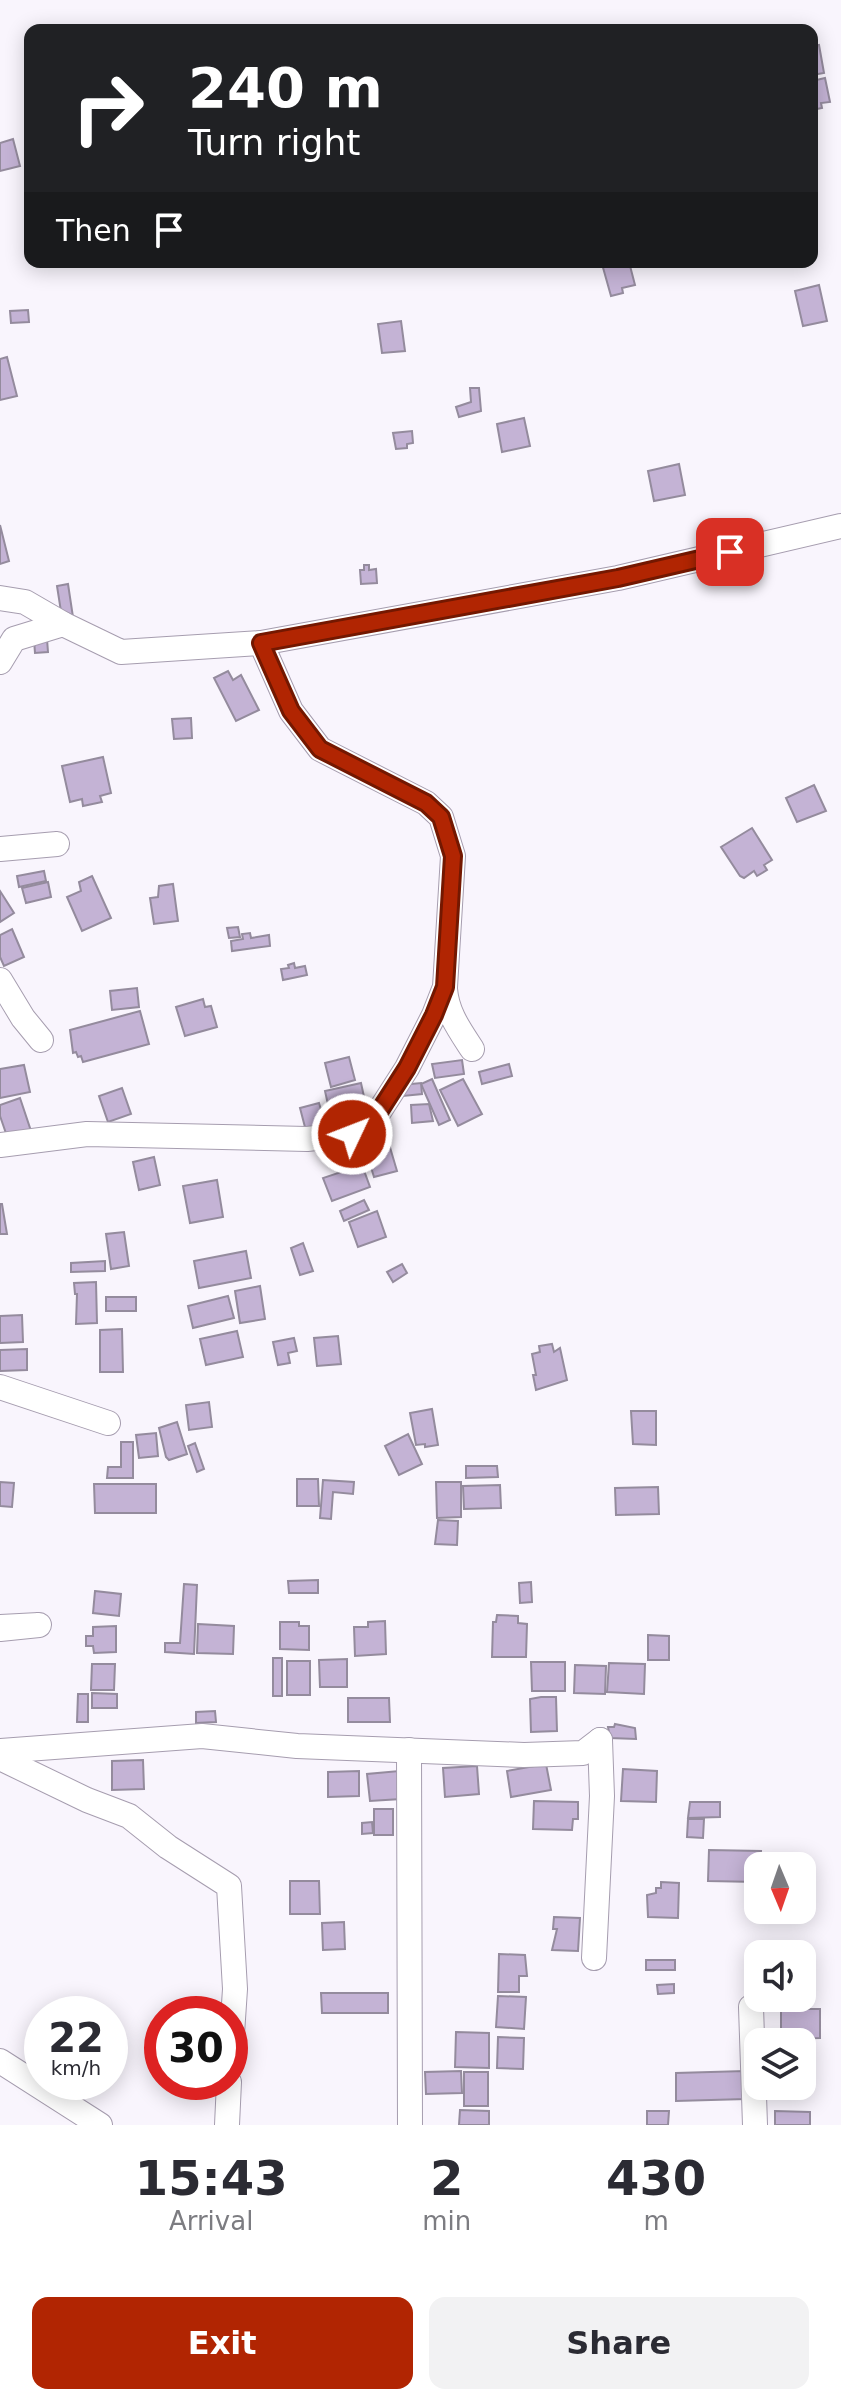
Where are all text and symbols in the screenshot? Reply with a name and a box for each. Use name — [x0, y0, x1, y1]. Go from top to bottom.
text: 240 m — [188, 55, 383, 120]
icon: right — [56, 56, 160, 160]
text: Turn right — [188, 122, 360, 163]
icon: arrive — [147, 208, 191, 252]
text: Then — [56, 213, 131, 248]
pin — [696, 518, 764, 586]
icon: arrive — [708, 530, 752, 574]
position arrow — [310, 1092, 394, 1176]
north arrow — [744, 1852, 816, 1924]
map controls — [744, 1852, 816, 2100]
button: sound — [744, 1940, 816, 2012]
speed limit sign: 30 — [144, 1996, 248, 2100]
text: 22 — [48, 2015, 104, 2061]
button: layers — [744, 2028, 816, 2100]
text: km/h — [51, 2056, 101, 2080]
text: 15:43 — [135, 2150, 288, 2206]
text: 2 — [430, 2150, 463, 2206]
text: 430 — [606, 2150, 706, 2206]
text: Arrival — [169, 2206, 253, 2236]
text: min — [422, 2206, 471, 2236]
text: m — [643, 2206, 669, 2236]
button: Exit — [32, 2297, 413, 2389]
button: Share — [429, 2297, 809, 2389]

